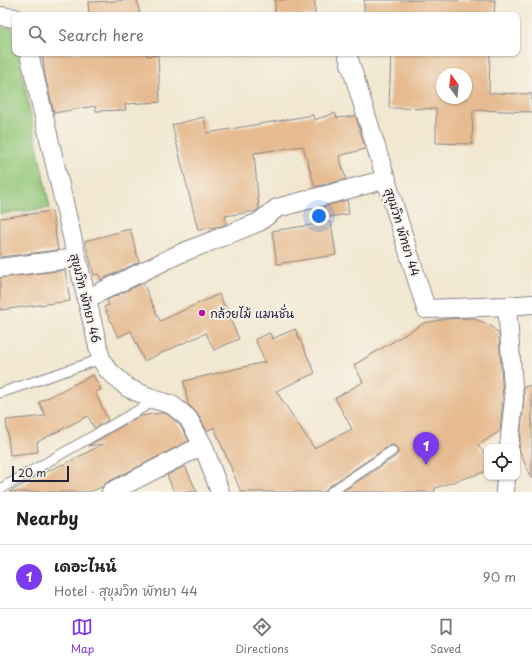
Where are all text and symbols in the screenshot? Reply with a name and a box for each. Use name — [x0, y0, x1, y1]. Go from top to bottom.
search box — [12, 12, 520, 56]
icon: search — [26, 23, 48, 45]
text: Search here — [58, 23, 144, 46]
north arrow — [436, 68, 472, 104]
street label: สุขุมวิท พัทยา 44 — [380, 186, 425, 279]
your location — [309, 206, 329, 226]
street label: สุขุมวิท พัทยา 46 — [65, 251, 106, 345]
place label: กล้วยไม้ แมนชั่น — [210, 304, 295, 322]
marker: กล้วยไม้ แมนชั่น — [197, 308, 207, 318]
pin: 1 — [413, 432, 439, 465]
map controls — [484, 444, 520, 480]
button: locate — [484, 444, 520, 480]
scale bar — [12, 464, 69, 483]
text: 20 m — [18, 464, 46, 481]
text: Nearby — [16, 505, 78, 531]
text: เดอะไนน์ — [54, 554, 117, 577]
text: 1 — [26, 567, 32, 586]
text: 90 m — [483, 567, 516, 586]
text: Hotel · สุขุมวิท พัทยา 44 — [54, 581, 198, 600]
tab: Map — [71, 616, 94, 657]
tab: Directions — [235, 616, 289, 657]
tab: Saved — [430, 616, 461, 657]

